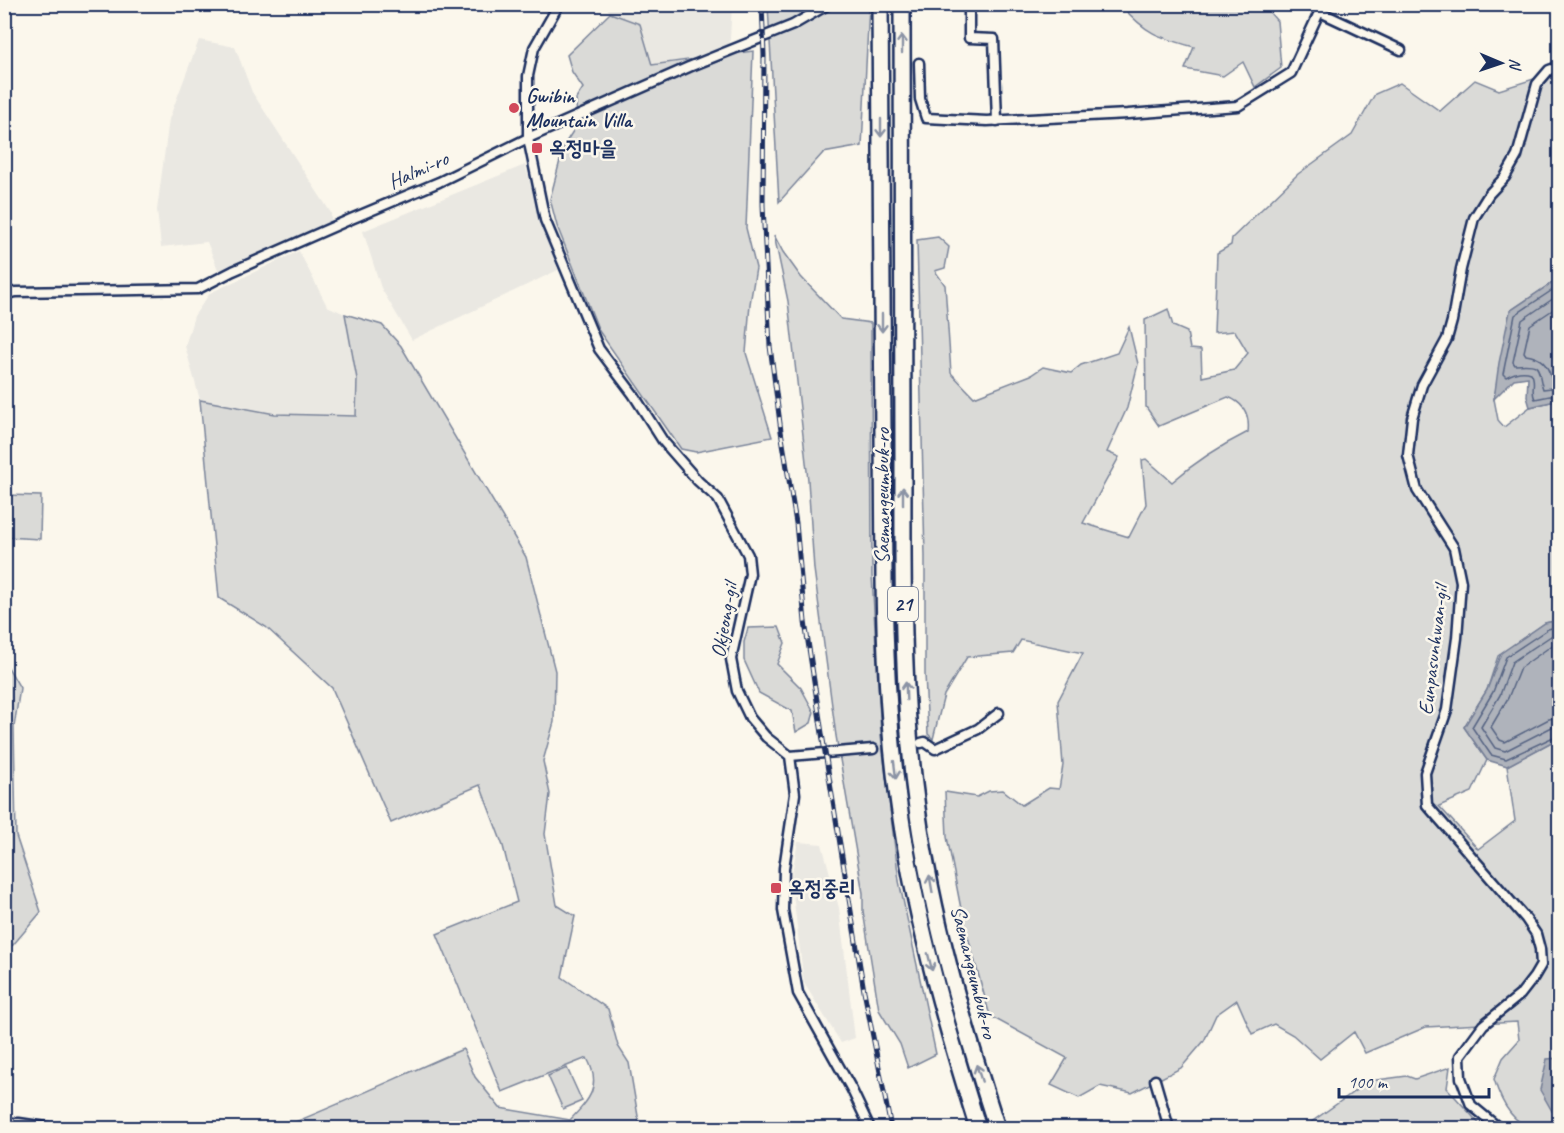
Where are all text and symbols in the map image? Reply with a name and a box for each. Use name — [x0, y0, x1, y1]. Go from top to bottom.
north arrow — [1471, 33, 1531, 93]
one-way arrow — [896, 34, 908, 54]
text: N — [1505, 58, 1525, 72]
place label: Gwibin Mountain Villa — [526, 83, 634, 133]
marker: Gwibin Mountain Villa — [507, 101, 521, 115]
one-way arrow — [875, 118, 887, 138]
place label: 옥정마을 — [549, 135, 617, 161]
marker: 옥정마을 — [530, 141, 544, 155]
street label: Halmi-ro — [384, 145, 454, 195]
one-way arrow — [876, 313, 888, 333]
street label: Saemangeumbuk-ro — [869, 426, 895, 564]
one-way arrow — [897, 486, 909, 506]
street label: Okjeong-gil — [705, 577, 744, 660]
street label: Eunpasunhwan-gil — [1412, 580, 1454, 716]
road number: 21 — [888, 587, 918, 621]
one-way arrow — [900, 681, 912, 701]
one-way arrow — [890, 759, 901, 779]
place label: 옥정중리 — [788, 875, 856, 901]
one-way arrow — [925, 875, 936, 894]
marker: 옥정중리 — [769, 881, 783, 895]
street label: Saemangeumbuk-ro — [945, 903, 1003, 1043]
one-way arrow — [925, 952, 937, 971]
scale bar — [1339, 1061, 1489, 1099]
one-way arrow — [973, 1064, 984, 1083]
text: 100 m — [1348, 1071, 1389, 1093]

